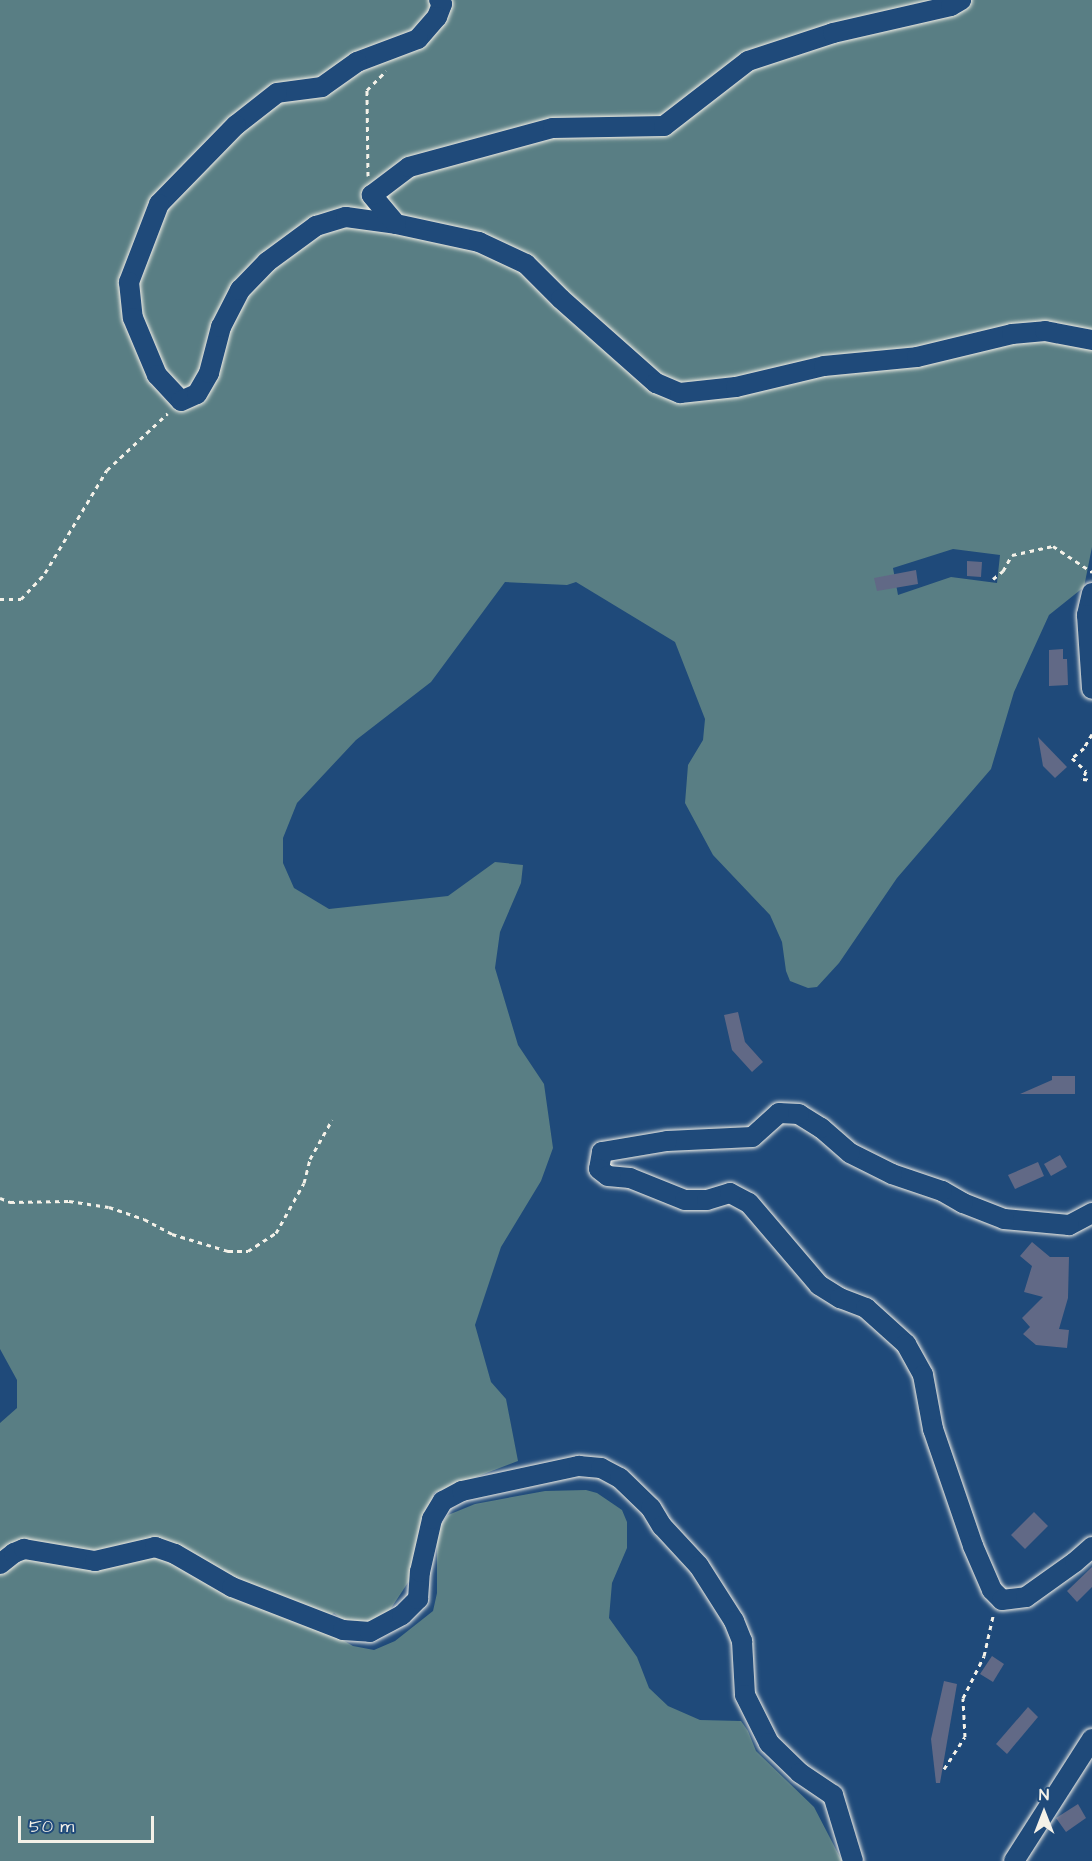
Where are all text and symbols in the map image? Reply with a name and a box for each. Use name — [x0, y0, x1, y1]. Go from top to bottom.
north arrow — [1014, 1783, 1074, 1843]
text: N — [1039, 1784, 1049, 1806]
scale bar — [21, 1804, 158, 1842]
text: 50 m — [29, 1814, 74, 1839]

